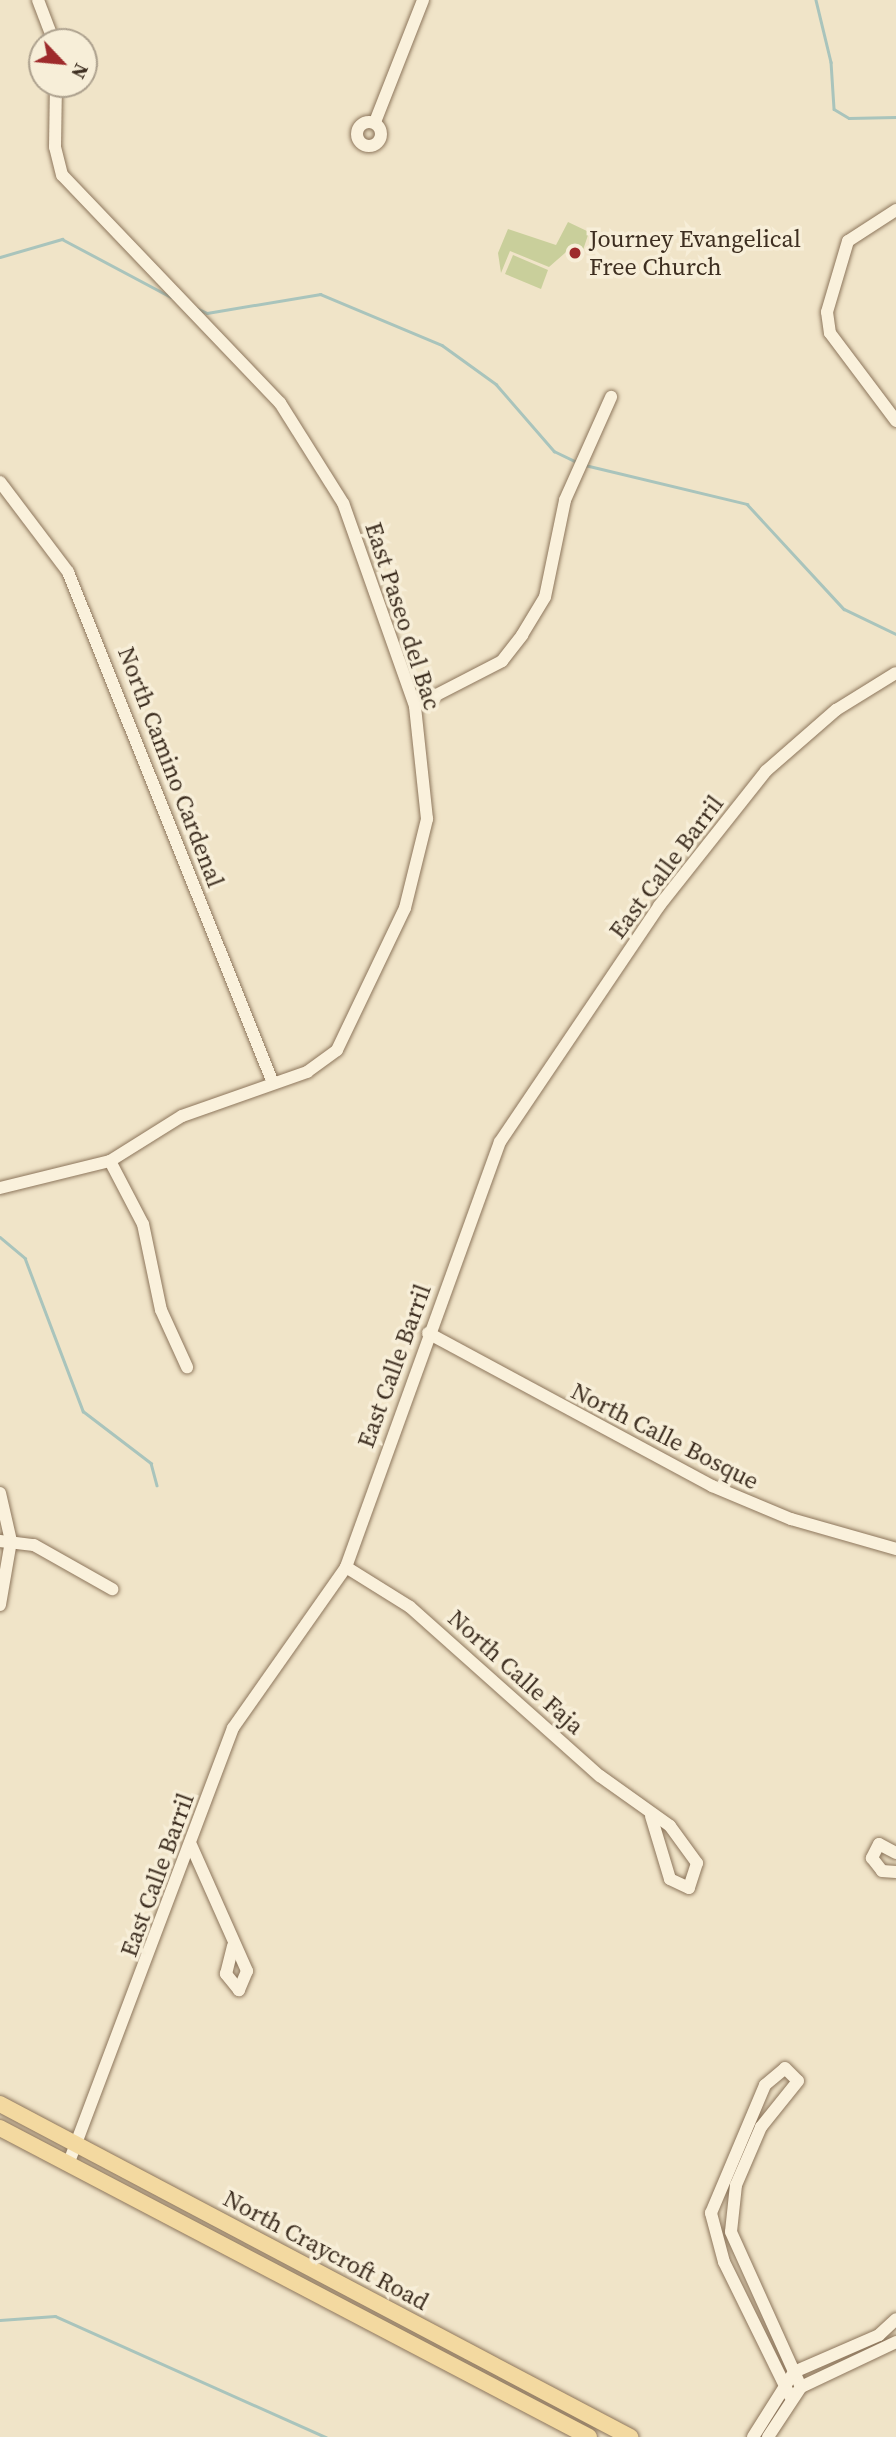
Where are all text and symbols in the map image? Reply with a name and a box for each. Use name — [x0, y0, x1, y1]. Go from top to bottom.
north arrow — [28, 28, 98, 98]
text: N — [65, 59, 95, 83]
place label: Journey Evangelical Free Church — [589, 225, 801, 281]
marker: Journey Evangelical Free Church — [567, 245, 583, 261]
street label: East Paseo del Bac — [359, 519, 447, 713]
street label: North Camino Cardenal — [112, 643, 230, 891]
street label: East Calle Barril — [603, 790, 729, 944]
street label: East Calle Barril — [351, 1280, 437, 1452]
street label: North Calle Bosque — [566, 1376, 764, 1496]
street label: North Calle Faja — [442, 1604, 590, 1740]
street label: East Calle Barril — [114, 1789, 200, 1961]
street label: North Craycroft Road — [219, 2184, 433, 2316]

